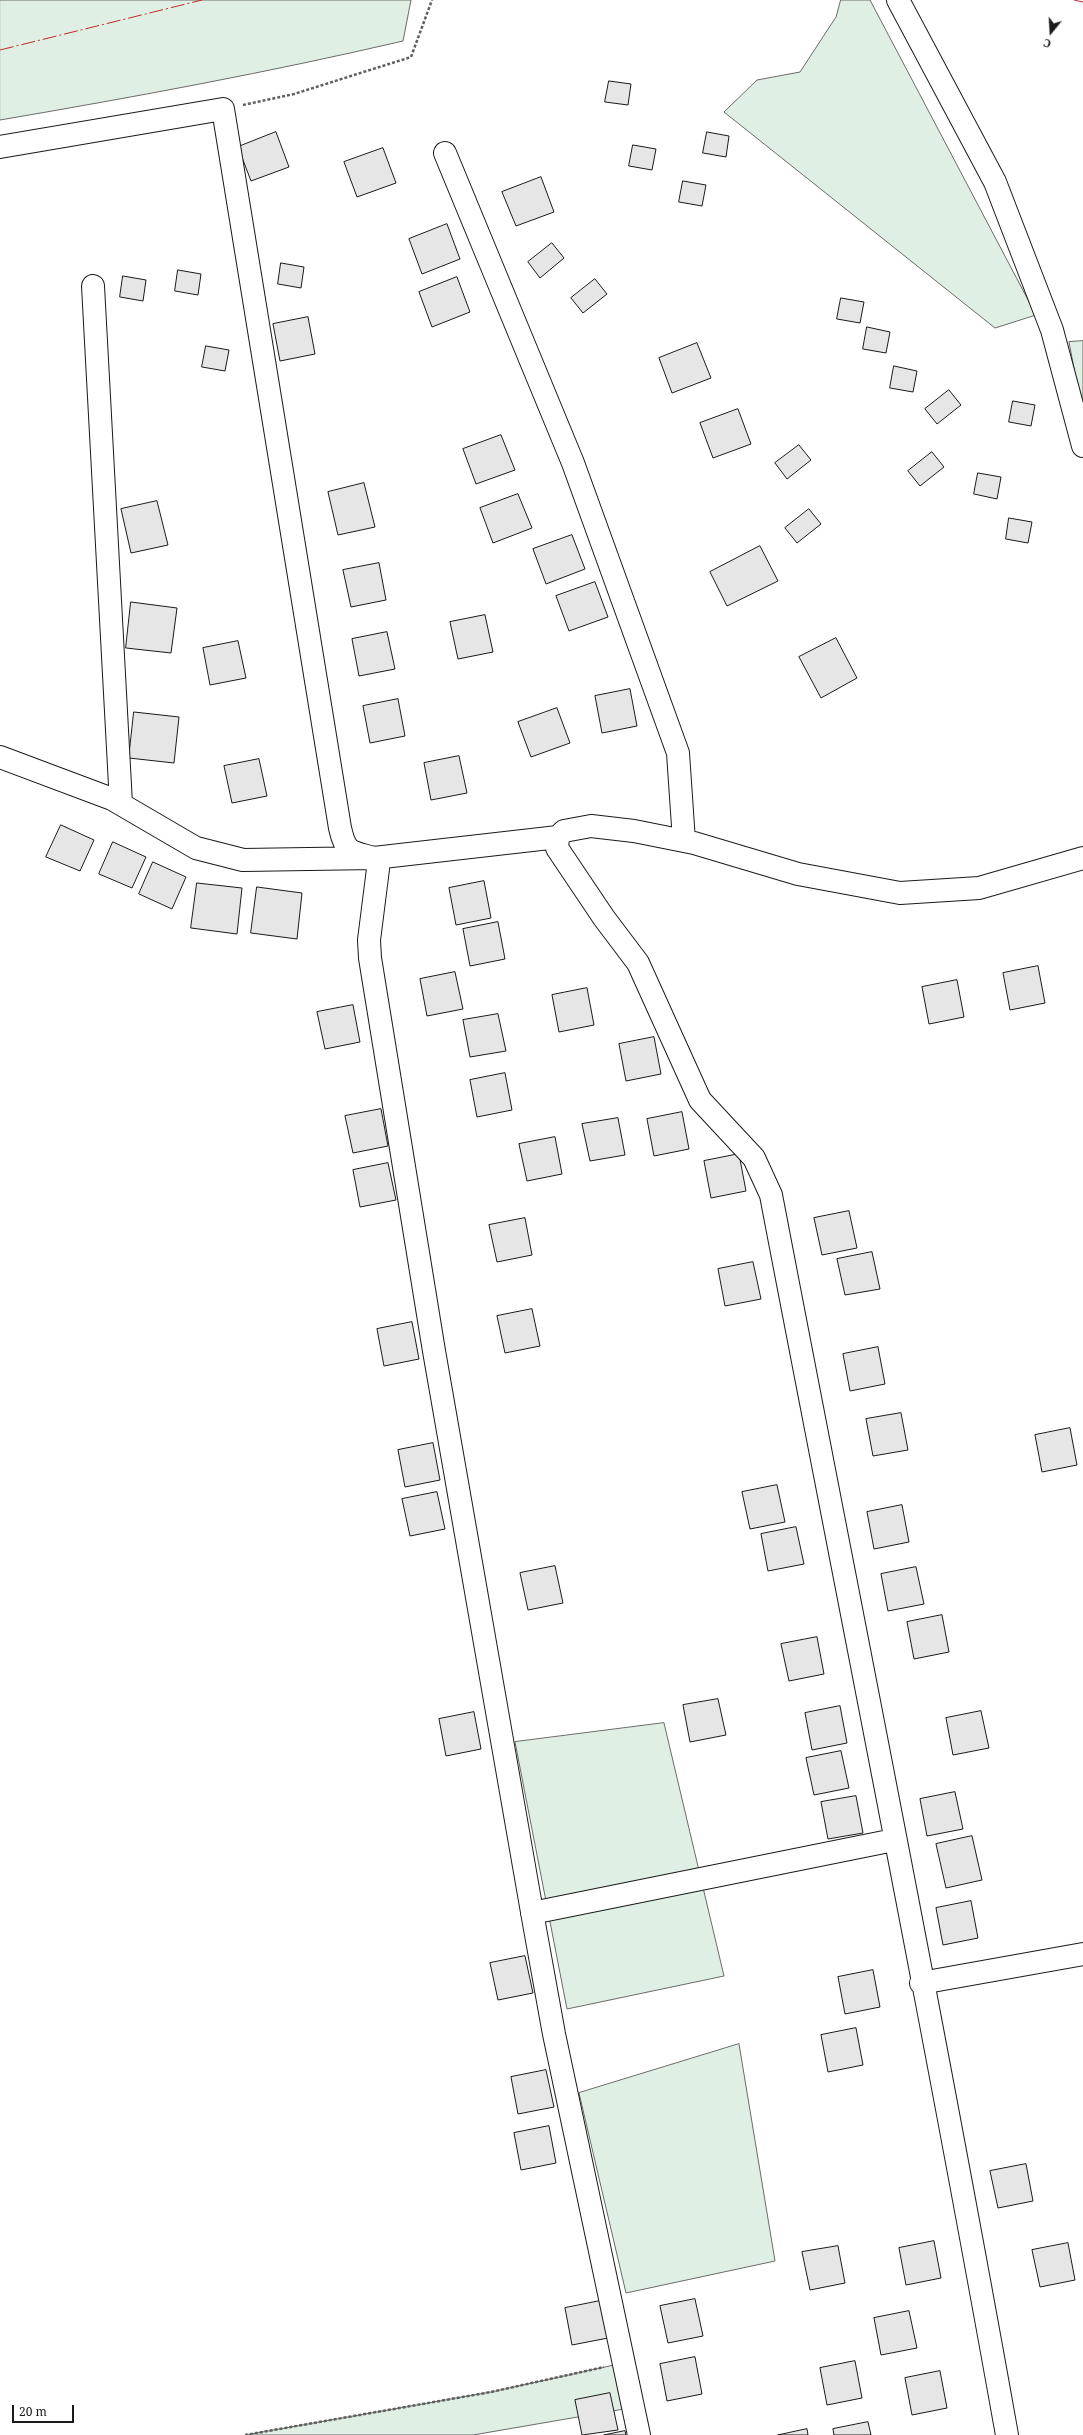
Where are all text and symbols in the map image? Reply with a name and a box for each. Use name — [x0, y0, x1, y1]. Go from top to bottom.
north arrow — [1031, 12, 1071, 52]
text: С — [1041, 36, 1053, 52]
scale bar — [14, 2397, 76, 2423]
text: 20 m — [19, 2403, 47, 2420]

